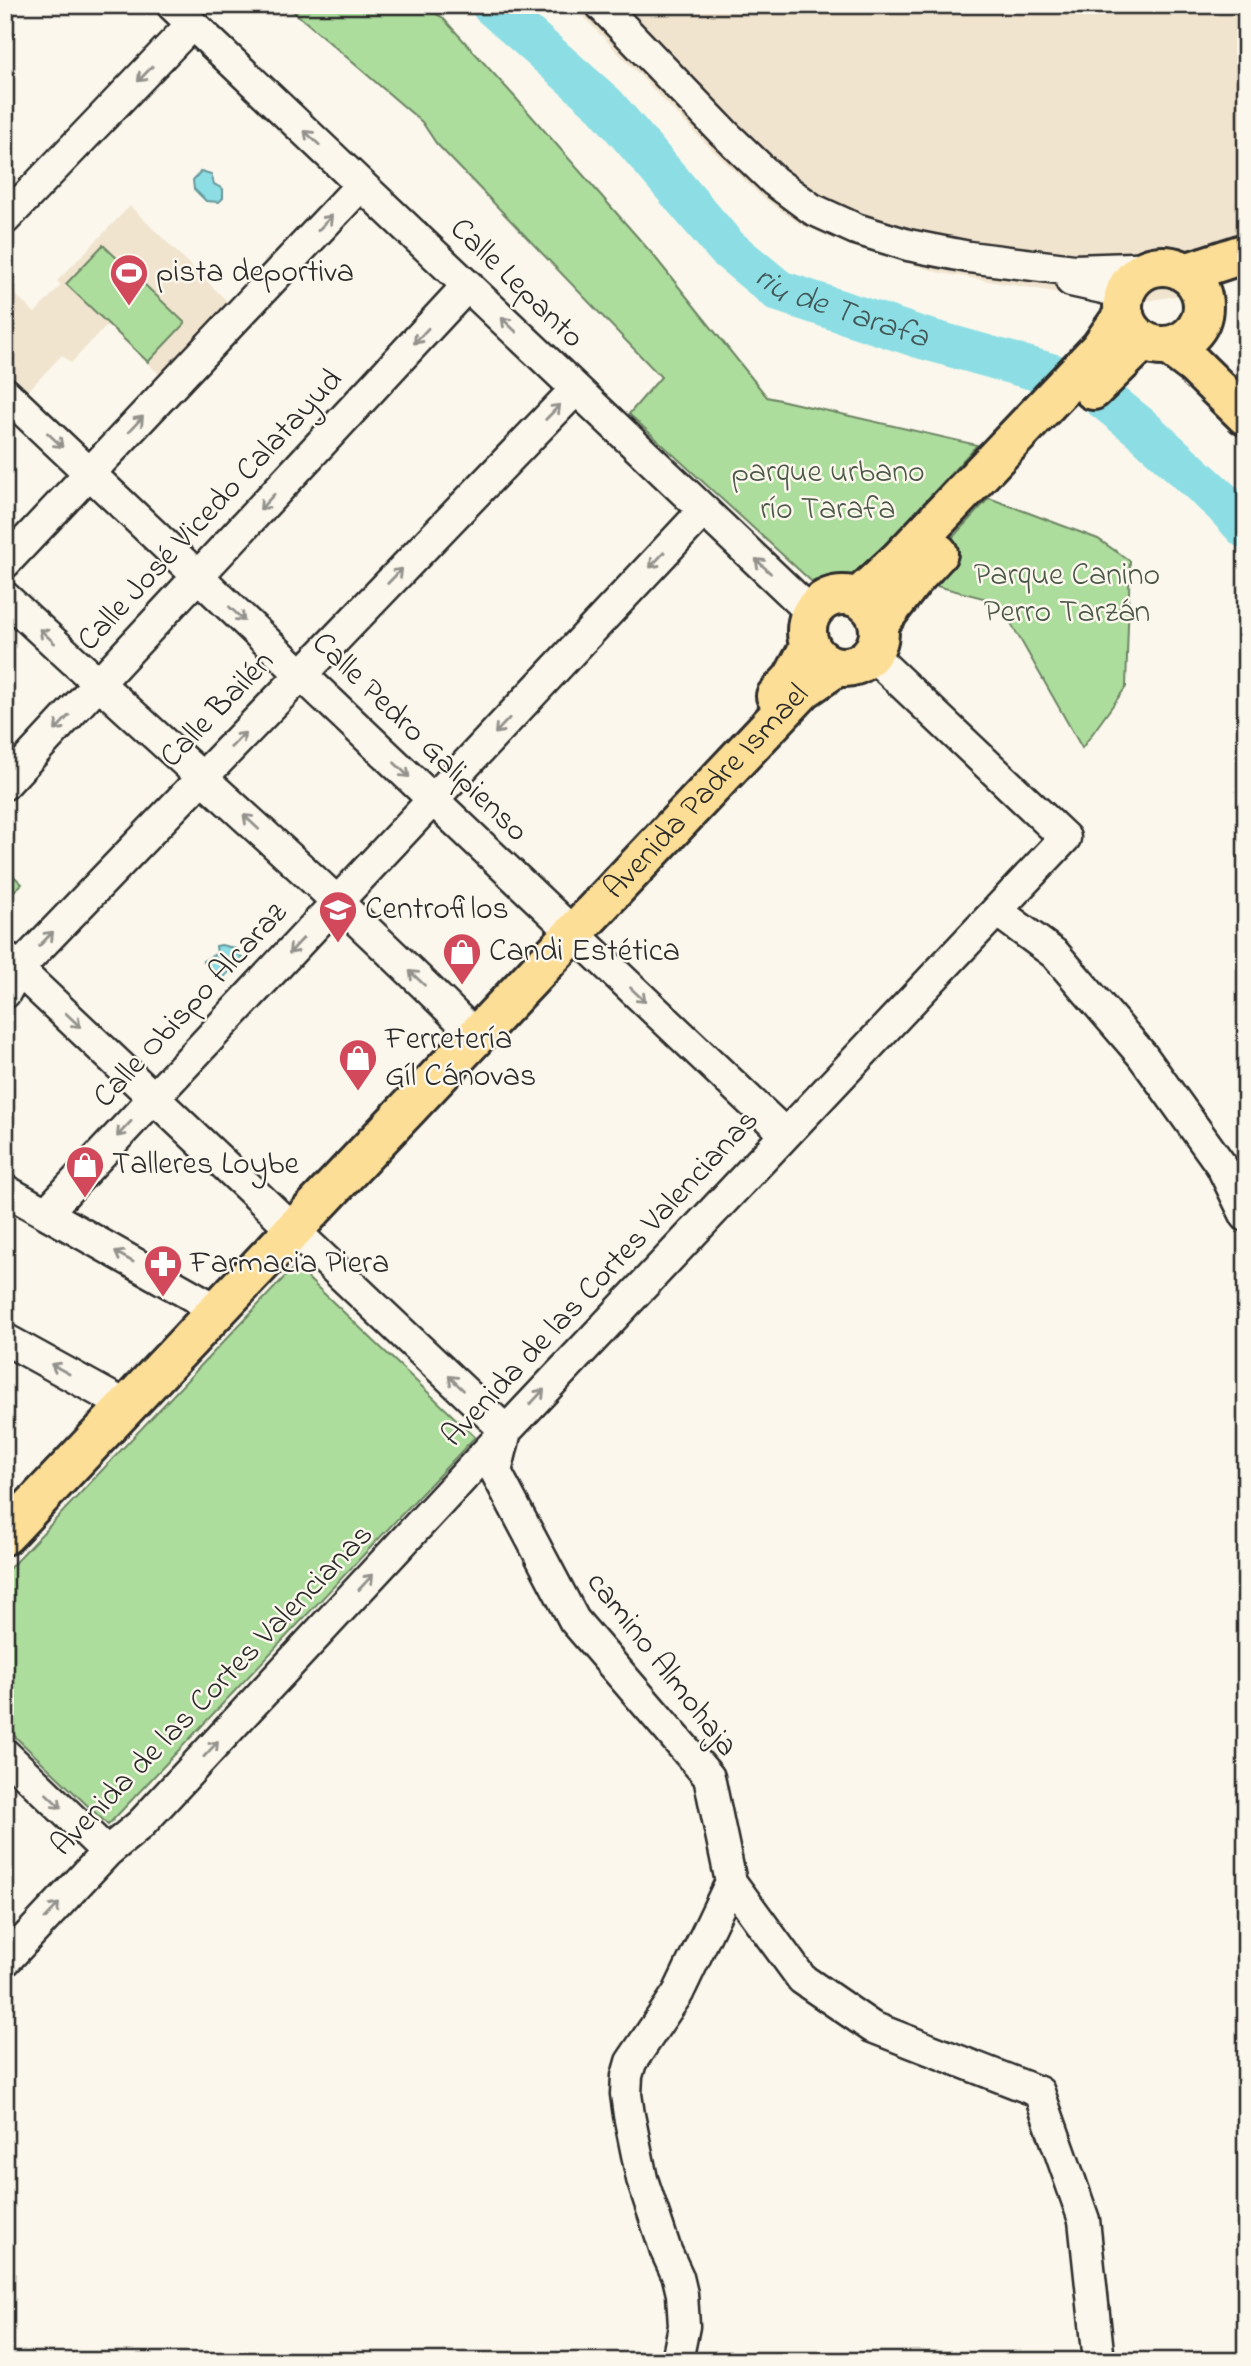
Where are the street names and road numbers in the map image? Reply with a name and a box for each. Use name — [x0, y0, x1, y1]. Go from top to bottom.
street label: Calle Lepanto — [438, 207, 594, 361]
street label: Calle José Vicedo Calatayud — [67, 359, 355, 663]
street label: Calle Pedro Galipienso — [300, 622, 538, 854]
street label: Calle Bailén — [150, 640, 286, 780]
street label: Avenida Padre Ismael — [593, 673, 821, 911]
street label: Calle Obispo Alcaraz — [83, 892, 300, 1120]
street label: Avenida de las Cortes Valencianas — [431, 1099, 771, 1459]
street label: Avenida de las Cortes Valencianas — [41, 1514, 385, 1868]
street label: camino Almohaja — [573, 1562, 749, 1768]

